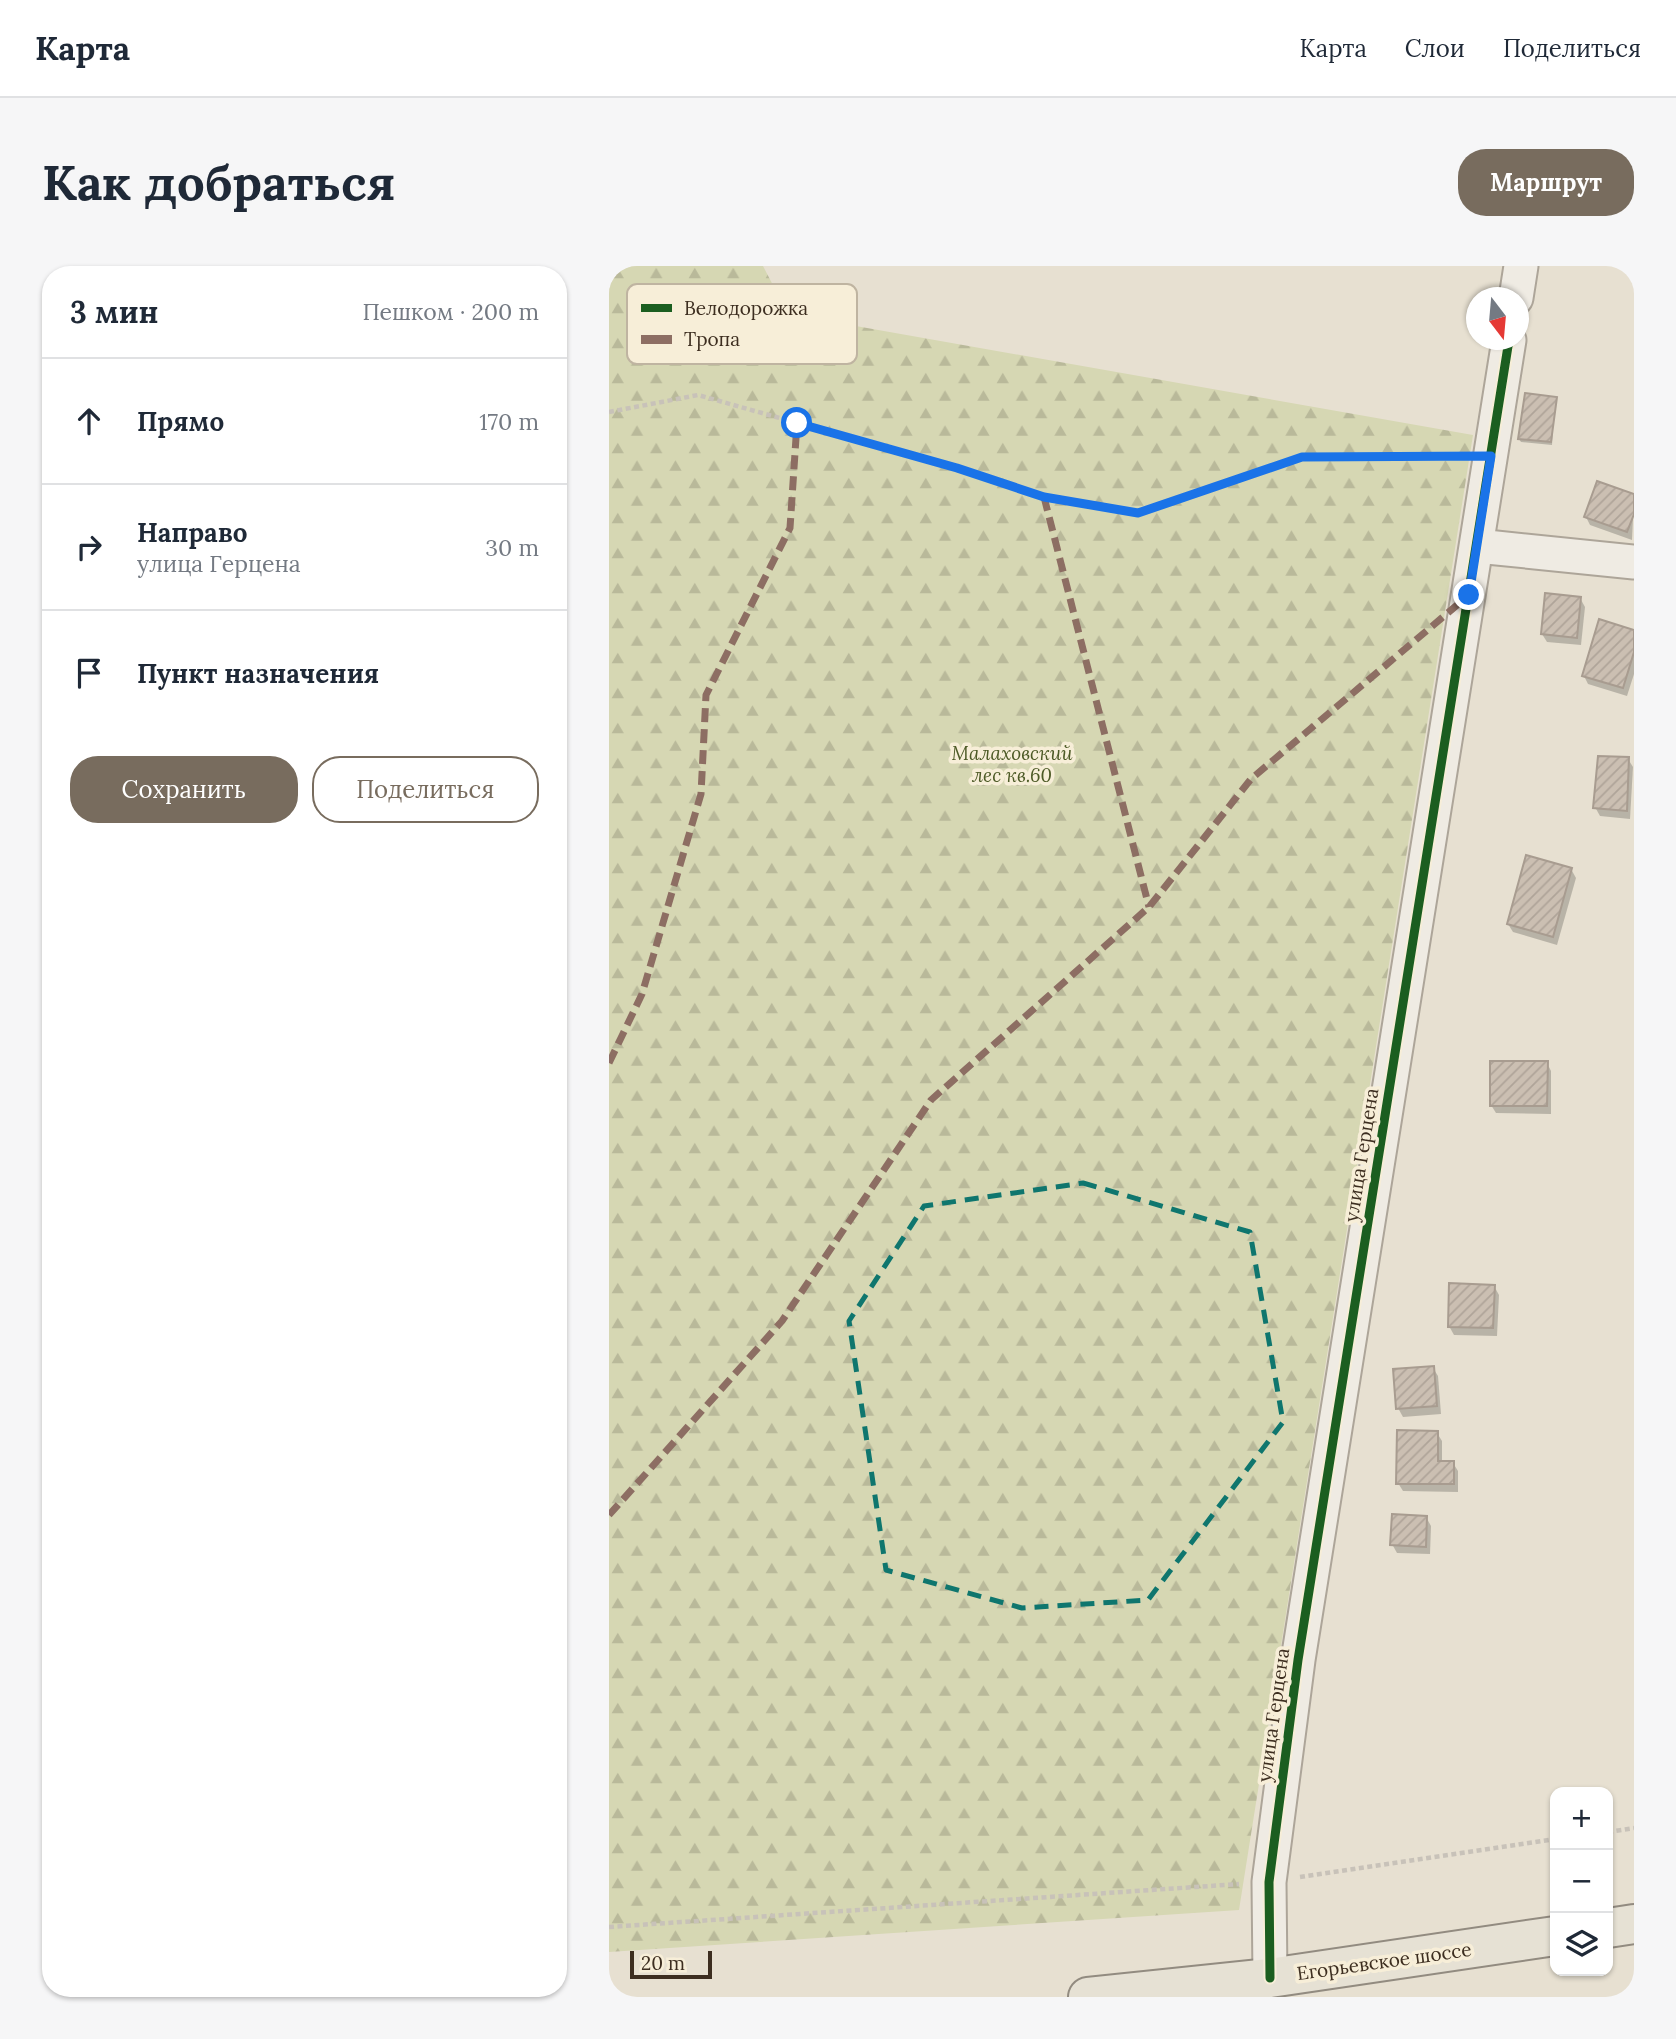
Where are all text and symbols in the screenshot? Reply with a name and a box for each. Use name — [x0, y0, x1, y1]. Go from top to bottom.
text: Карта — [35, 27, 130, 69]
text: Карта — [1299, 33, 1367, 64]
text: Слои — [1405, 33, 1465, 64]
text: Поделиться — [1503, 33, 1641, 64]
button: Маршрут — [1458, 149, 1634, 216]
text: Как добраться — [42, 151, 396, 213]
legend — [627, 284, 857, 364]
north arrow — [1466, 287, 1529, 350]
text: 3 мин — [70, 293, 158, 331]
text: Велодорожка — [684, 296, 808, 320]
text: Пешком · 200 m — [362, 297, 539, 326]
text: Тропа — [684, 327, 740, 351]
icon: ahead — [70, 402, 108, 440]
text: Прямо — [137, 405, 224, 438]
text: 170 m — [479, 407, 539, 436]
route start — [781, 407, 812, 438]
text: Направо — [137, 516, 248, 549]
icon: right — [70, 528, 108, 566]
text: 30 m — [485, 533, 539, 562]
text: улица Герцена — [137, 549, 301, 578]
route end — [1453, 579, 1484, 610]
icon: arrive — [70, 654, 108, 692]
text: Пункт назначения — [137, 657, 379, 690]
park label: Малаховский лес кв.60 — [952, 741, 1073, 787]
button: Сохранить — [70, 756, 298, 823]
button: Поделиться — [312, 756, 539, 823]
street label: улица Герцена — [1339, 1086, 1383, 1224]
street label: улица Герцена — [1252, 1646, 1294, 1784]
map controls — [1550, 1787, 1613, 1976]
button: + — [1550, 1787, 1613, 1850]
button: − — [1550, 1850, 1613, 1913]
button: layers — [1550, 1913, 1613, 1976]
street label: Егорьевское шоссе — [1295, 1937, 1473, 1985]
scale bar — [630, 1948, 712, 1980]
text: 20 m — [641, 1951, 685, 1975]

